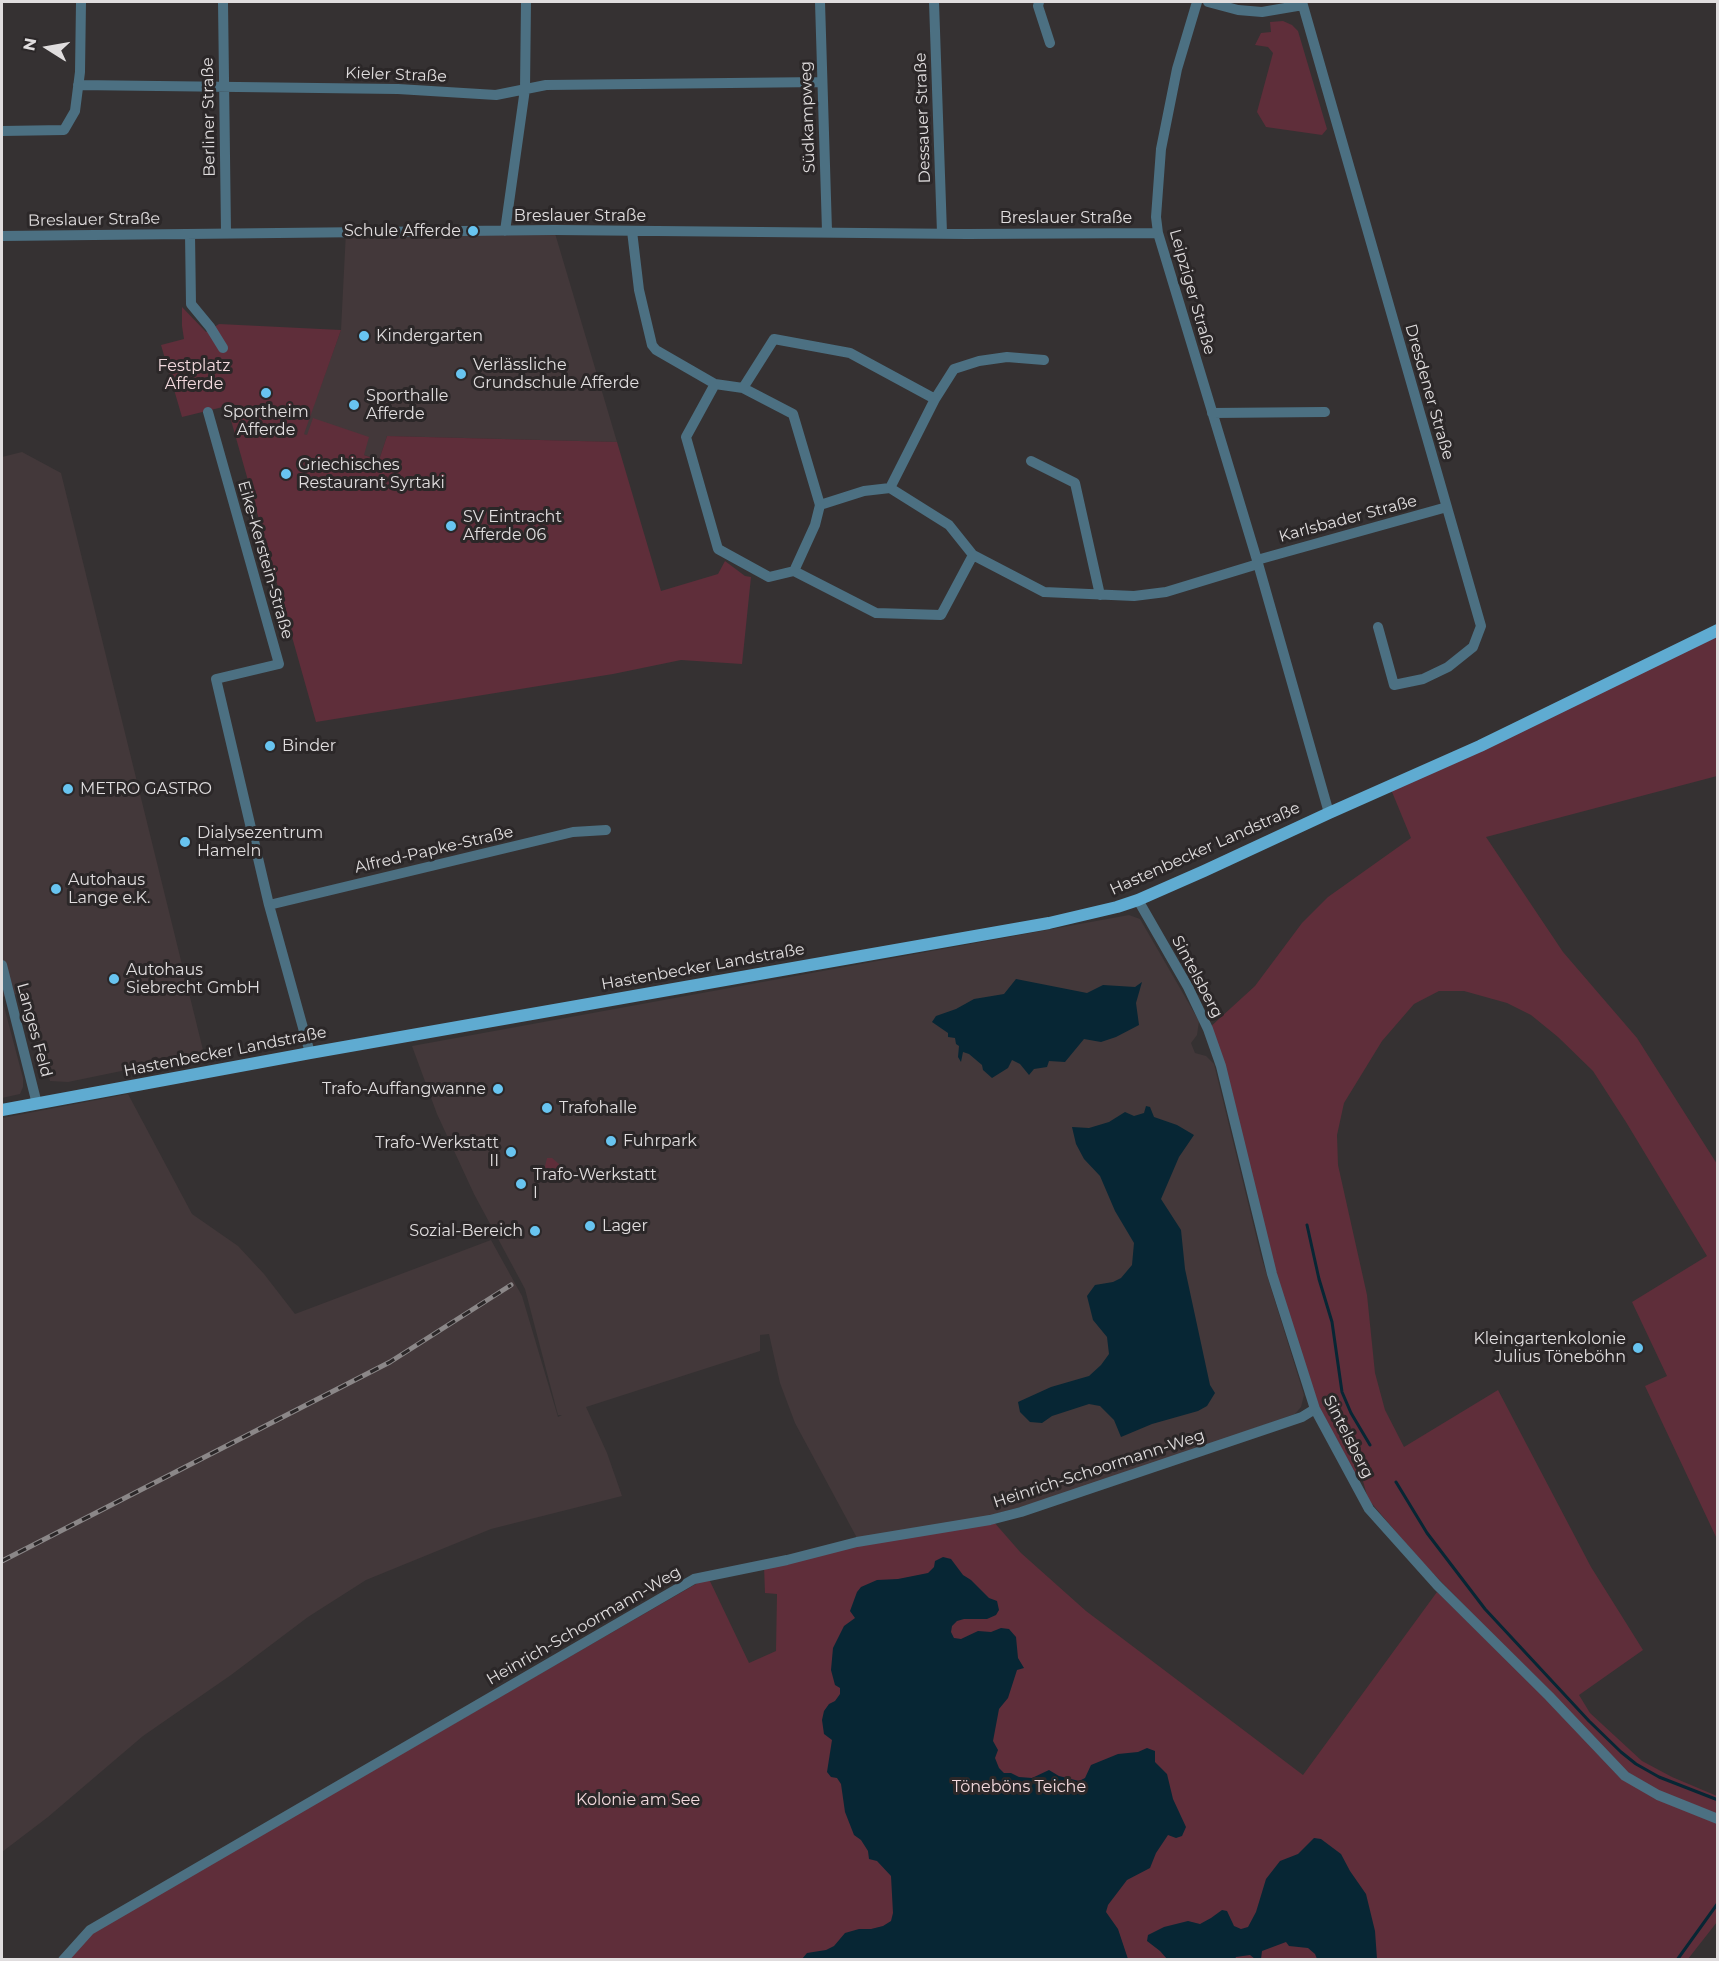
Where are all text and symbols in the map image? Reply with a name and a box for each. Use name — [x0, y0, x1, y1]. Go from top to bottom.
north arrow — [18, 18, 78, 78]
text: N — [19, 36, 40, 53]
street label: Dessauer Straße — [911, 52, 935, 184]
street label: Berliner Straße — [198, 57, 220, 177]
street label: Südkampweg — [796, 61, 820, 173]
street label: Kieler Straße — [345, 64, 447, 86]
street label: Breslauer Straße — [514, 206, 646, 226]
street label: Breslauer Straße — [1000, 208, 1132, 228]
street label: Breslauer Straße — [28, 209, 160, 231]
place label: Schule Afferde — [344, 221, 461, 241]
marker: Schule Afferde — [466, 224, 480, 238]
street label: Leipziger Straße — [1165, 227, 1219, 357]
street label: Dresdener Straße — [1400, 322, 1458, 462]
place label: Kindergarten — [376, 326, 483, 346]
marker: Kindergarten — [357, 329, 371, 343]
place label: Verlässliche Grundschule Afferde — [473, 355, 639, 393]
park label: Festplatz Afferde — [157, 356, 231, 394]
marker: Verlässliche Grundschule Afferde — [454, 367, 468, 381]
marker: Sportheim Afferde — [259, 386, 273, 400]
place label: Sporthalle Afferde — [366, 386, 448, 424]
marker: Sporthalle Afferde — [347, 398, 361, 412]
place label: Sportheim Afferde — [223, 402, 309, 440]
place label: Griechisches Restaurant Syrtaki — [298, 455, 445, 493]
marker: Griechisches Restaurant Syrtaki — [279, 467, 293, 481]
street label: Eike-Kerstein-Straße — [233, 479, 297, 641]
street label: Karlsbader Straße — [1277, 491, 1419, 547]
place label: SV Eintracht Afferde 06 — [463, 507, 562, 545]
marker: SV Eintracht Afferde 06 — [444, 519, 458, 533]
place label: Binder — [282, 736, 336, 756]
marker: Binder — [263, 739, 277, 753]
place label: METRO GASTRO — [80, 779, 212, 799]
marker: METRO GASTRO — [61, 782, 75, 796]
street label: Hastenbecker Landstraße — [1107, 798, 1303, 900]
street label: Alfred-Papke-Straße — [353, 822, 515, 878]
place label: Dialysezentrum Hameln — [197, 823, 323, 861]
marker: Dialysezentrum Hameln — [178, 835, 192, 849]
place label: Autohaus Lange e.K. — [68, 870, 150, 908]
marker: Autohaus Lange e.K. — [49, 882, 63, 896]
street label: Sintelsberg — [1167, 932, 1227, 1022]
street label: Hastenbecker Landstraße — [600, 940, 806, 994]
place label: Autohaus Siebrecht GmbH — [126, 960, 260, 998]
marker: Autohaus Siebrecht GmbH — [107, 972, 121, 986]
street label: Langes Feld — [12, 981, 56, 1079]
street label: Hastenbecker Landstraße — [122, 1023, 328, 1081]
place label: Trafo-Auffangwanne — [322, 1079, 486, 1099]
marker: Trafo-Auffangwanne — [491, 1082, 505, 1096]
place label: Trafohalle — [559, 1098, 637, 1118]
marker: Trafohalle — [540, 1101, 554, 1115]
place label: Fuhrpark — [623, 1131, 697, 1151]
place label: Trafo-Werkstatt II — [375, 1133, 499, 1171]
marker: Fuhrpark — [604, 1134, 618, 1148]
marker: Trafo-Werkstatt II — [504, 1145, 518, 1159]
place label: Trafo-Werkstatt I — [533, 1165, 657, 1203]
marker: Trafo-Werkstatt I — [514, 1177, 528, 1191]
place label: Lager — [602, 1216, 648, 1236]
marker: Lager — [583, 1219, 597, 1233]
place label: Sozial-Bereich — [409, 1221, 523, 1241]
marker: Sozial-Bereich — [528, 1224, 542, 1238]
place label: Kleingartenkolonie Julius Töneböhn — [1473, 1329, 1626, 1367]
marker: Kleingartenkolonie Julius Töneböhn — [1631, 1341, 1645, 1355]
street label: Sintelsberg — [1319, 1392, 1377, 1482]
street label: Heinrich-Schoormann-Weg — [991, 1426, 1207, 1512]
street label: Heinrich-Schoormann-Weg — [483, 1562, 685, 1690]
park label: Töneböns Teiche — [952, 1777, 1086, 1797]
park label: Kolonie am See — [576, 1790, 700, 1810]

